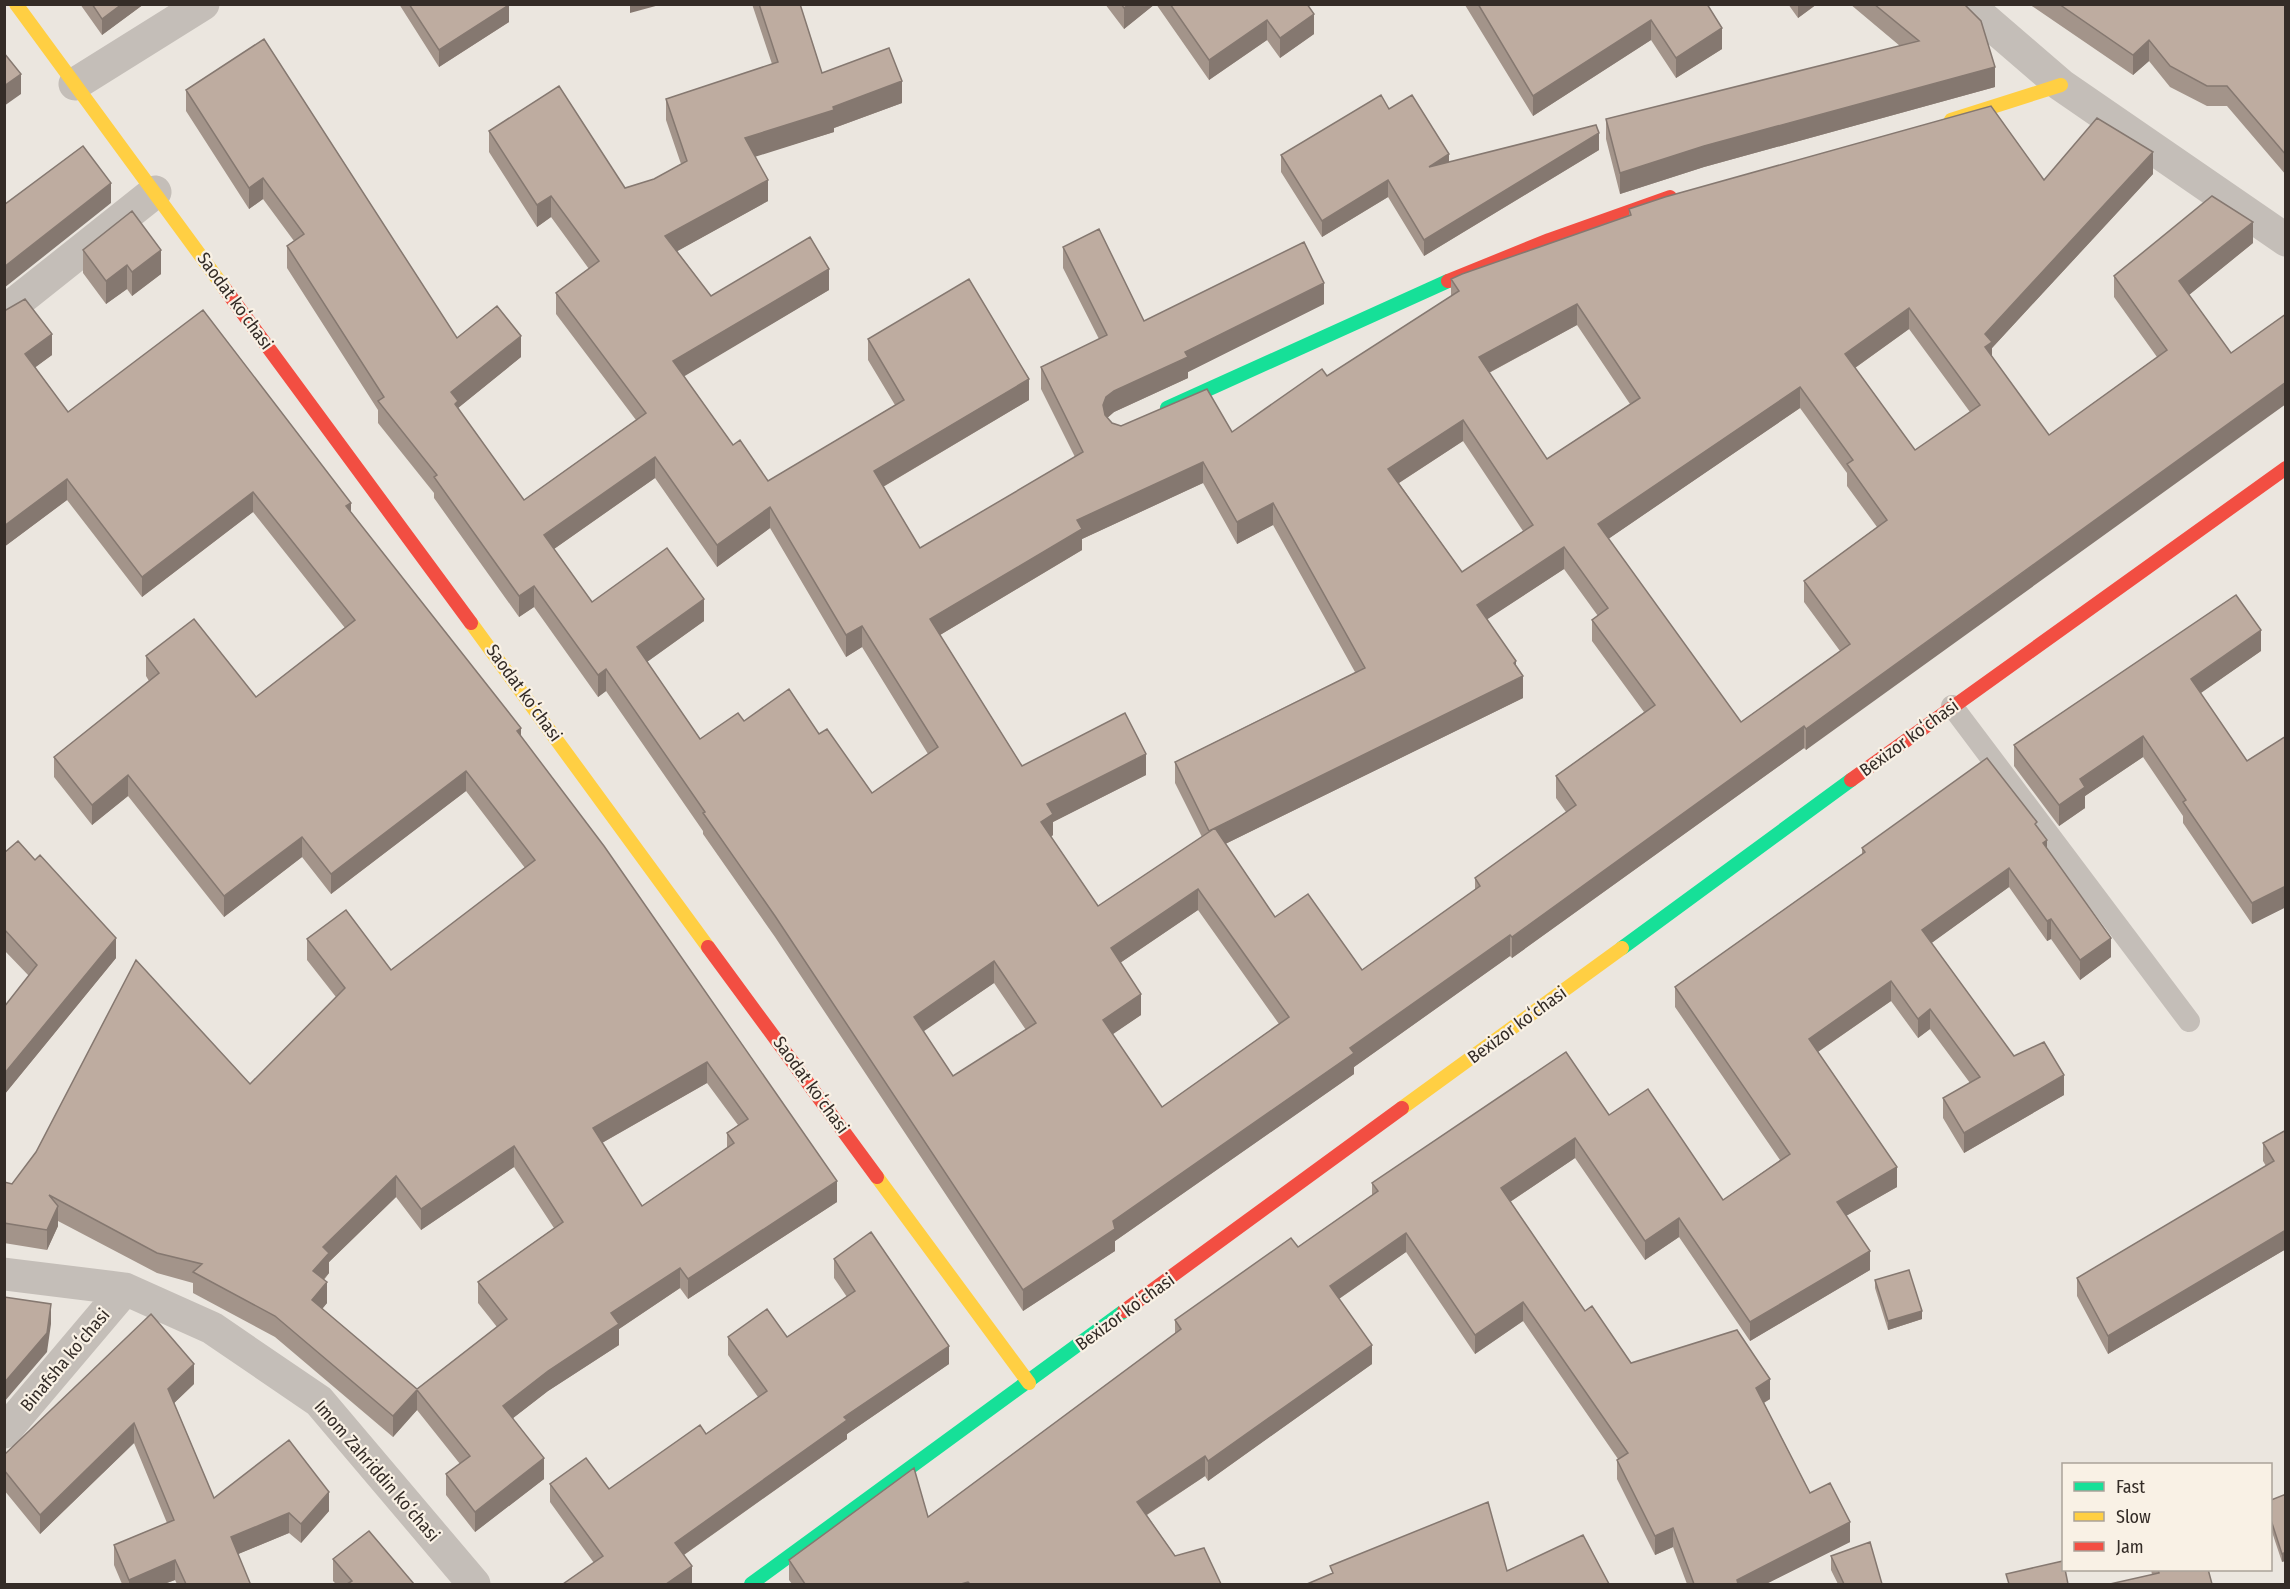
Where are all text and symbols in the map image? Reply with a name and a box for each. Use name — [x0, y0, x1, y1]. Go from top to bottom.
street label: Saodat koʻchasi — [192, 248, 278, 354]
street label: Saodat koʻchasi — [481, 640, 567, 746]
street label: Bexizor koʻchasi — [1855, 695, 1963, 781]
street label: Bexizor koʻchasi — [1463, 982, 1571, 1068]
street label: Saodat koʻchasi — [768, 1032, 854, 1138]
street label: Bexizor koʻchasi — [1071, 1269, 1179, 1355]
street label: Binafsha koʻchasi — [16, 1304, 114, 1416]
street label: Imom Zahriddin koʻchasi — [310, 1396, 444, 1546]
legend — [2062, 1463, 2272, 1571]
text: Fast — [2116, 1476, 2145, 1498]
text: Slow — [2116, 1506, 2151, 1528]
text: Jam — [2116, 1536, 2144, 1558]

